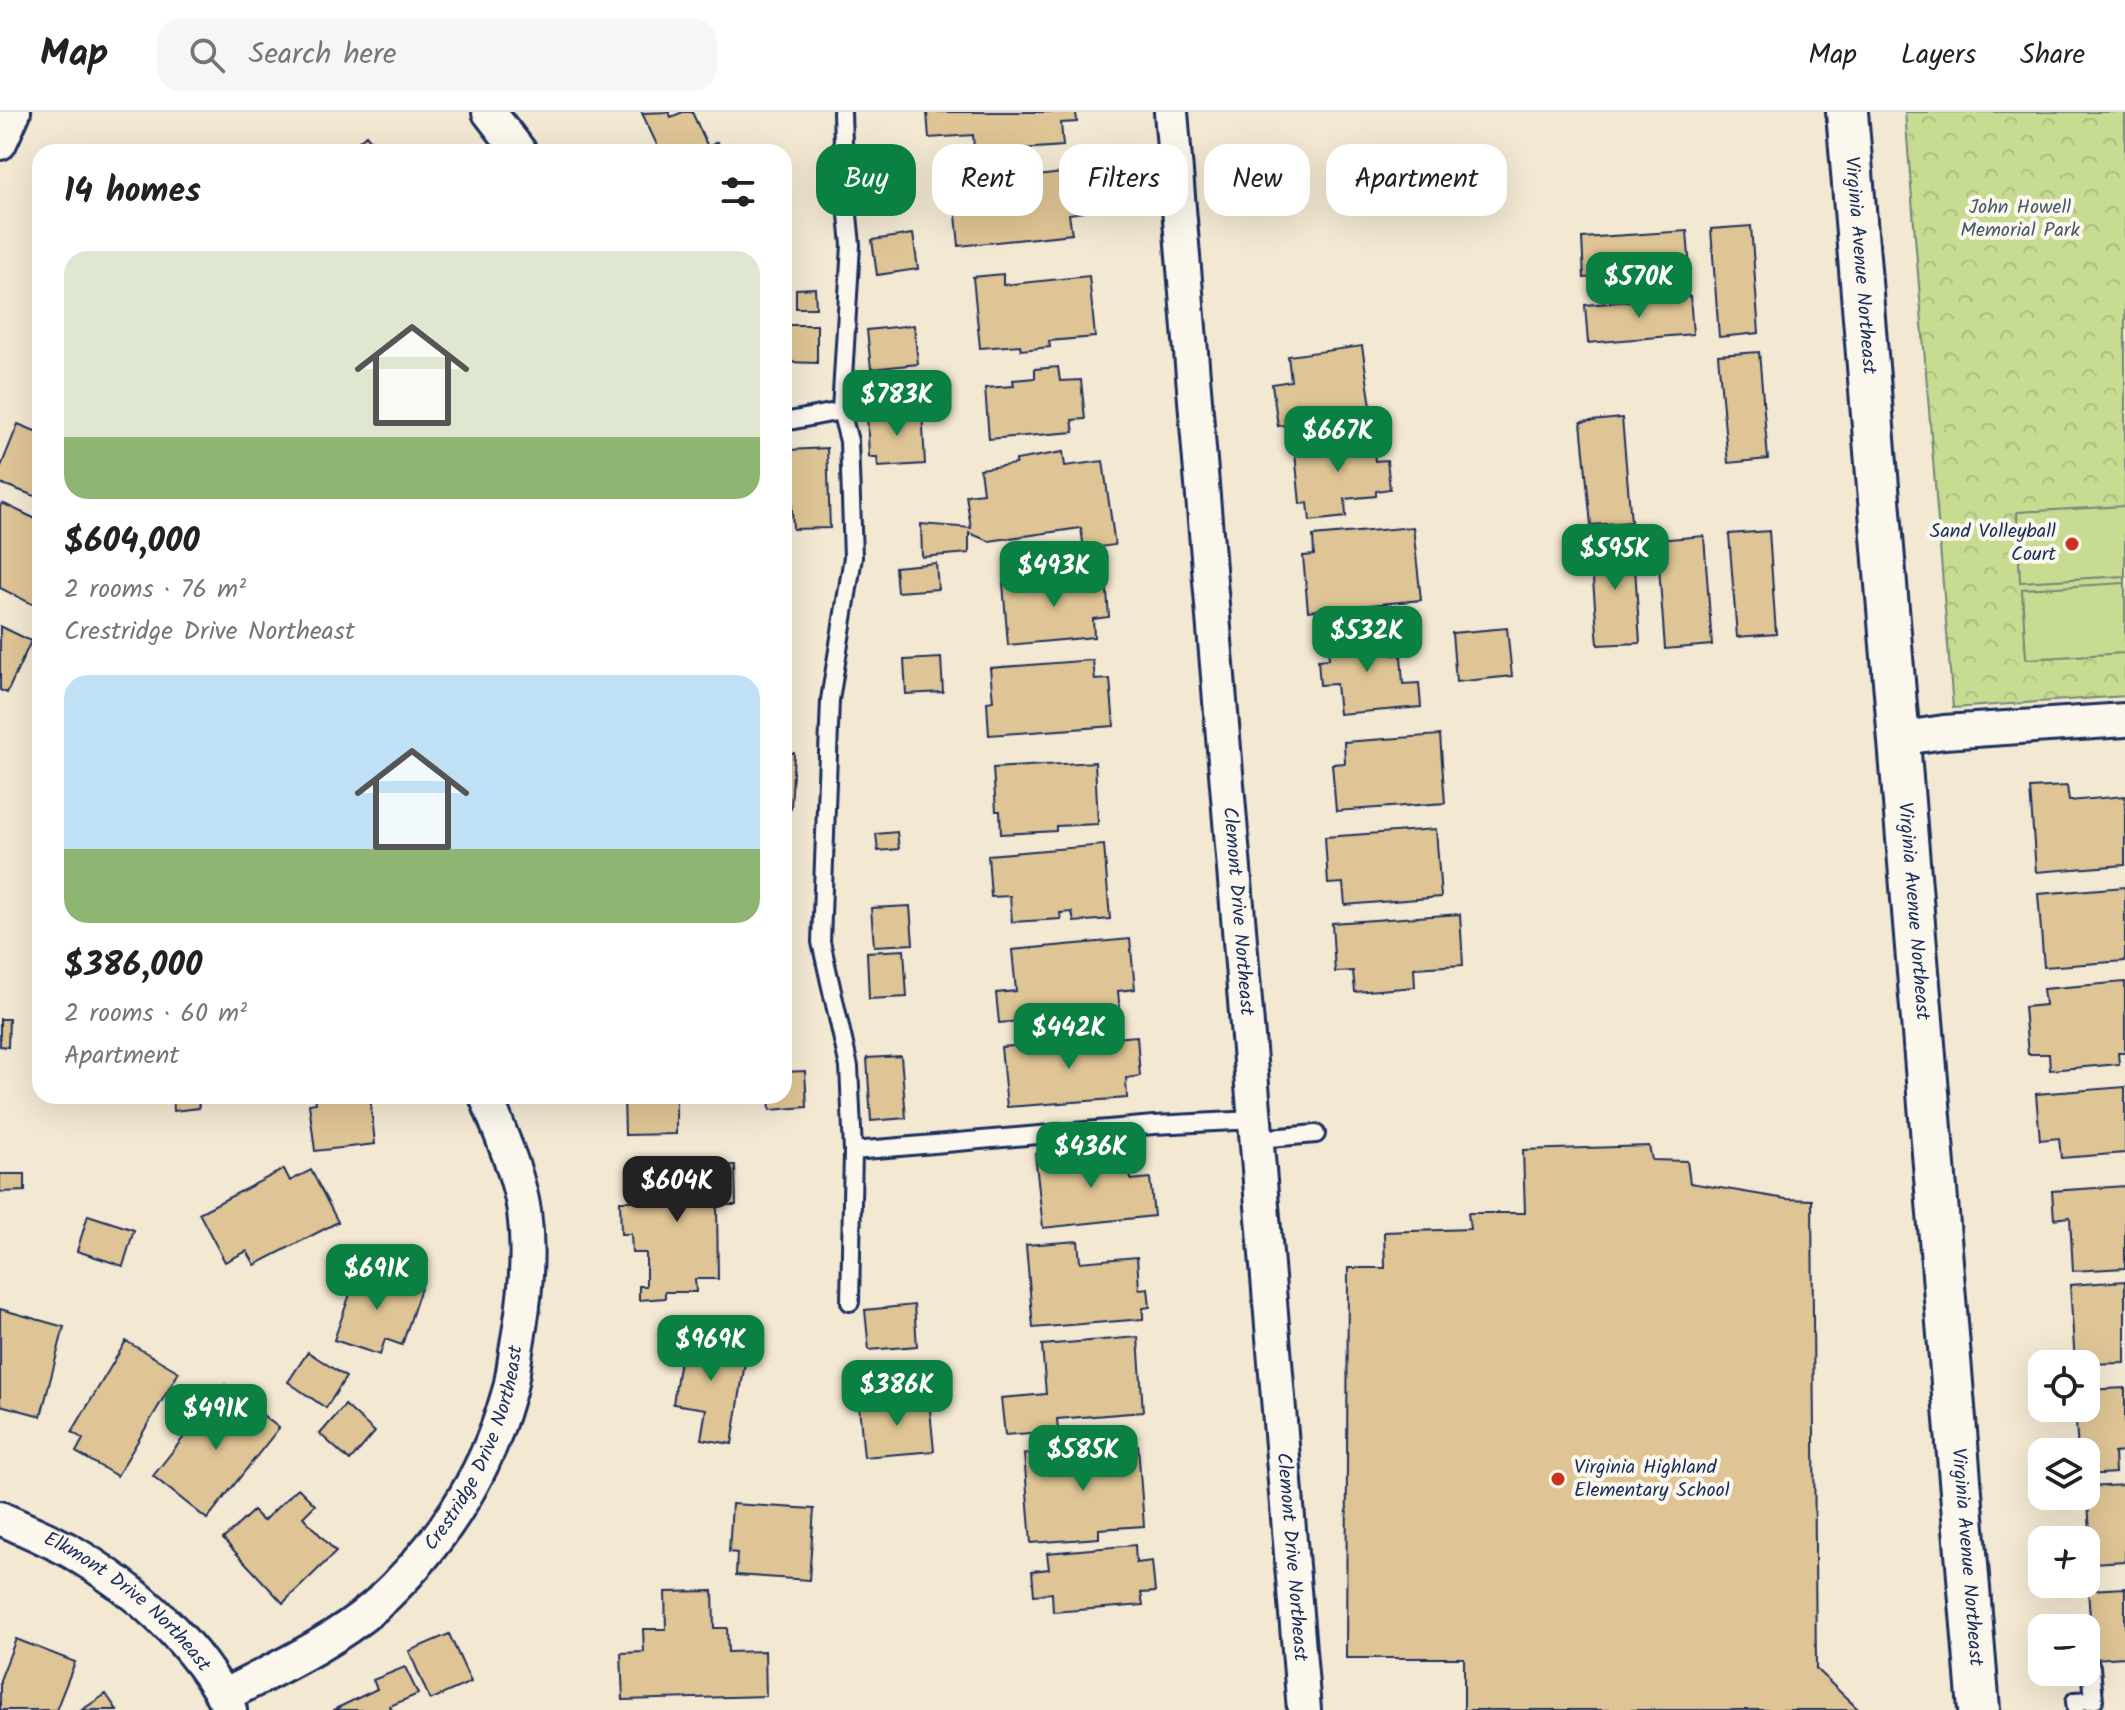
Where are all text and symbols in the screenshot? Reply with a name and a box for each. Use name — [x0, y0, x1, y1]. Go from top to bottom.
search box — [157, 19, 717, 91]
text: Map — [40, 25, 109, 85]
text: Search here — [249, 31, 396, 79]
icon: search — [185, 33, 229, 77]
text: Map — [1808, 33, 1857, 78]
text: Layers — [1901, 33, 1976, 78]
text: Share — [2020, 33, 2085, 78]
chip: Buy — [816, 144, 916, 216]
chip: Rent — [932, 144, 1043, 216]
chip: Filters — [1059, 144, 1188, 216]
chip: New — [1204, 144, 1310, 216]
chip: Apartment — [1326, 144, 1507, 216]
street label: Virginia Avenue Northeast — [1835, 155, 1885, 376]
text: 14 homes — [64, 165, 201, 219]
icon: filters — [716, 170, 760, 214]
park label: John Howell Memorial Park — [1960, 192, 2080, 247]
pin: $570K — [1583, 252, 1695, 320]
text: $570K — [1604, 257, 1674, 299]
icon: home — [340, 303, 484, 447]
pin: $783K — [841, 370, 953, 438]
text: $783K — [861, 375, 933, 417]
pin: $667K — [1282, 406, 1394, 474]
text: $667K — [1302, 411, 1374, 453]
text: $604,000 — [64, 515, 200, 569]
place label: Sand Volleyball Court — [1930, 516, 2056, 571]
pin: $595K — [1559, 524, 1671, 592]
text: $595K — [1580, 529, 1650, 571]
marker: Sand Volleyball Court — [2063, 535, 2081, 553]
pin: $493K — [998, 541, 1110, 609]
text: $493K — [1018, 546, 1090, 588]
text: 2 rooms · 76 m² — [64, 569, 246, 611]
pin: $532K — [1311, 606, 1423, 674]
text: Crestridge Drive Northeast — [64, 611, 355, 653]
text: $532K — [1330, 611, 1404, 653]
icon: home — [340, 727, 484, 871]
street label: Virginia Avenue Northeast — [1888, 801, 1938, 1022]
street label: Clemont Drive Northeast — [1213, 806, 1262, 1017]
text: $386,000 — [64, 939, 202, 993]
text: 2 rooms · 60 m² — [64, 993, 247, 1035]
pin: $442K — [1013, 1003, 1125, 1071]
text: $442K — [1032, 1008, 1106, 1050]
text: Apartment — [64, 1035, 179, 1077]
pin: $436K — [1035, 1122, 1147, 1190]
text: $436K — [1054, 1127, 1128, 1169]
pin: $604K — [621, 1156, 733, 1224]
text: $604K — [641, 1161, 713, 1203]
pin: $691K — [321, 1244, 433, 1312]
text: $691K — [344, 1249, 410, 1291]
pin: $969K — [655, 1315, 767, 1383]
text: $969K — [675, 1320, 747, 1362]
street label: Crestridge Drive Northeast — [416, 1343, 533, 1558]
map controls — [2028, 1350, 2100, 1686]
button: locate — [2028, 1350, 2100, 1422]
pin: $386K — [841, 1360, 953, 1428]
text: $386K — [860, 1365, 934, 1407]
pin: $491K — [160, 1384, 272, 1452]
text: $491K — [183, 1389, 249, 1431]
pin: $585K — [1027, 1425, 1139, 1493]
text: $585K — [1047, 1430, 1119, 1472]
button: layers — [2028, 1438, 2100, 1510]
street label: Virginia Avenue Northeast — [1941, 1447, 1991, 1668]
street label: Clemont Drive Northeast — [1267, 1451, 1316, 1663]
place label: Virginia Highland Elementary School — [1574, 1452, 1730, 1507]
marker: Virginia Highland Elementary School — [1549, 1470, 1567, 1488]
street label: Elkmont Drive Northeast — [38, 1524, 219, 1679]
button: + — [2028, 1526, 2100, 1598]
button: − — [2028, 1614, 2100, 1686]

